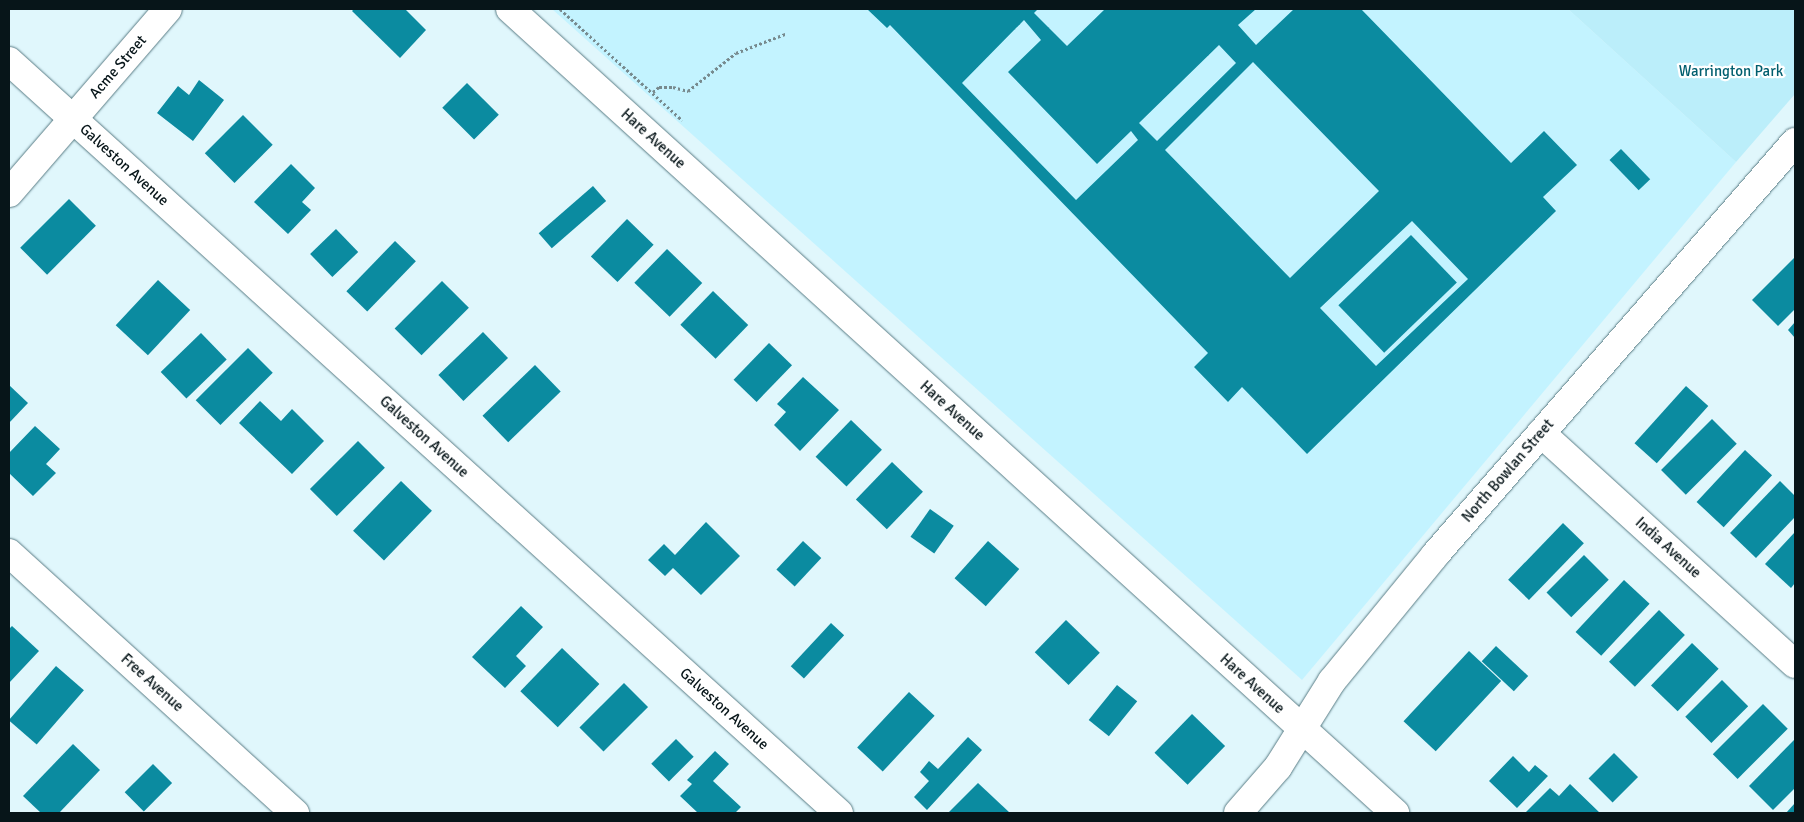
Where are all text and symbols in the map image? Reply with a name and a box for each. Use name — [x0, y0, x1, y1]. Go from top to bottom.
street label: Acme Street — [86, 32, 150, 102]
park label: Warrington Park — [1679, 63, 1783, 81]
street label: Hare Avenue — [617, 105, 689, 173]
street label: Galveston Avenue — [76, 120, 172, 210]
street label: Hare Avenue — [916, 377, 988, 445]
street label: Galveston Avenue — [376, 392, 472, 482]
street label: North Bowlan Street — [1458, 416, 1558, 526]
street label: India Avenue — [1631, 514, 1705, 582]
street label: Free Avenue — [117, 650, 187, 716]
street label: Hare Avenue — [1216, 650, 1288, 718]
street label: Galveston Avenue — [676, 664, 772, 754]

